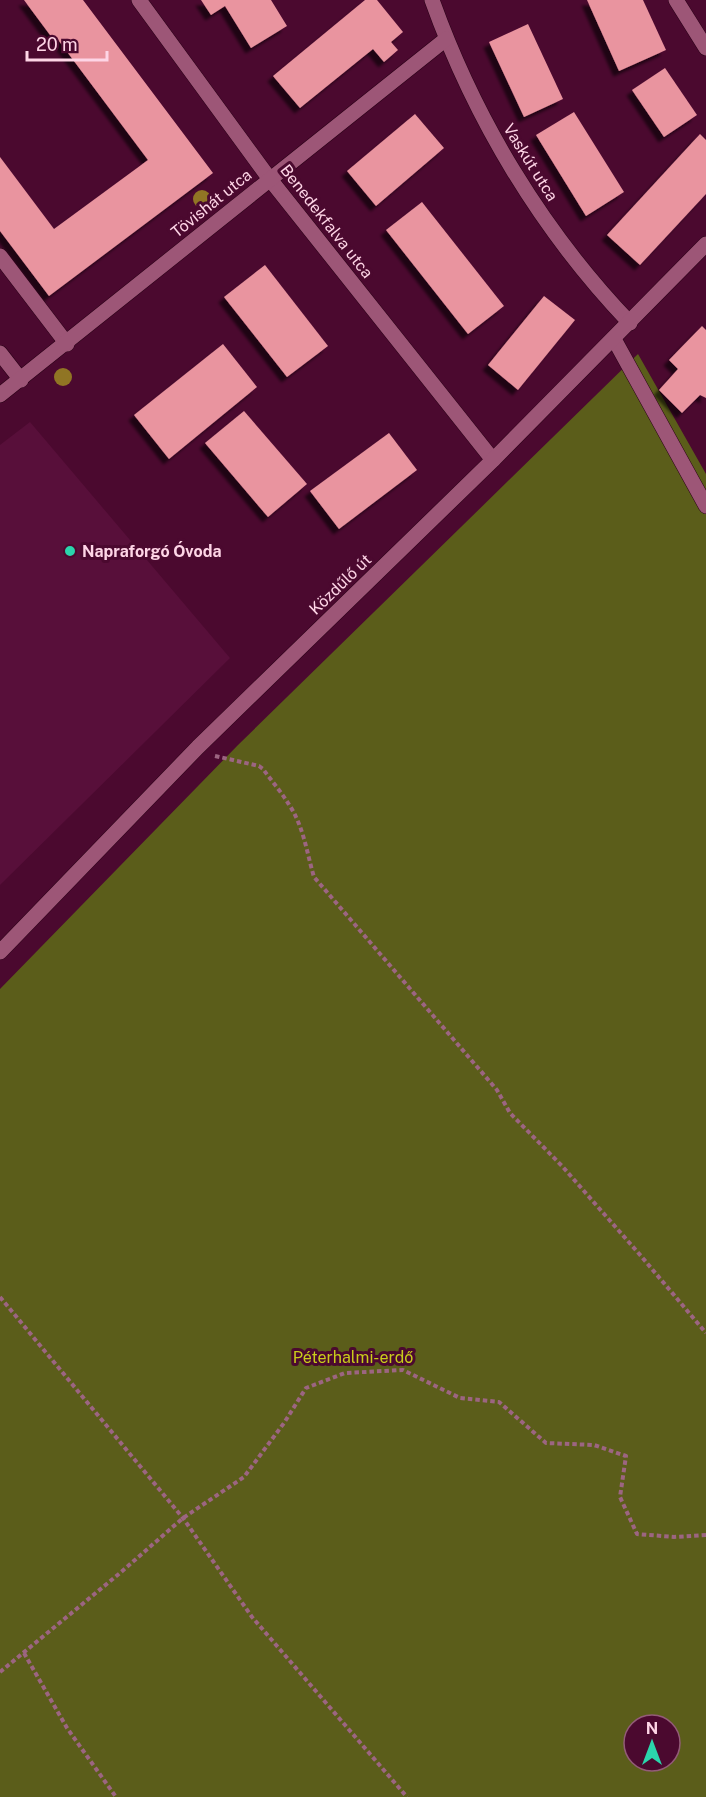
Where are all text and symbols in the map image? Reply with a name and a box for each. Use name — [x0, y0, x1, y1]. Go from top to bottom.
scale bar — [27, 24, 106, 62]
text: 20 m — [36, 34, 78, 55]
street label: Vaskút utca — [499, 120, 562, 205]
street label: Benedekfalva utca — [276, 161, 377, 282]
street label: Tövishát utca — [167, 165, 255, 242]
place label: Napraforgó Óvoda — [82, 541, 221, 561]
marker: Napraforgó Óvoda — [63, 544, 77, 558]
street label: Közdűlő út — [305, 550, 375, 619]
park label: Péterhalmi-erdő — [293, 1348, 413, 1367]
north arrow — [622, 1713, 682, 1773]
text: N — [646, 1719, 658, 1738]

